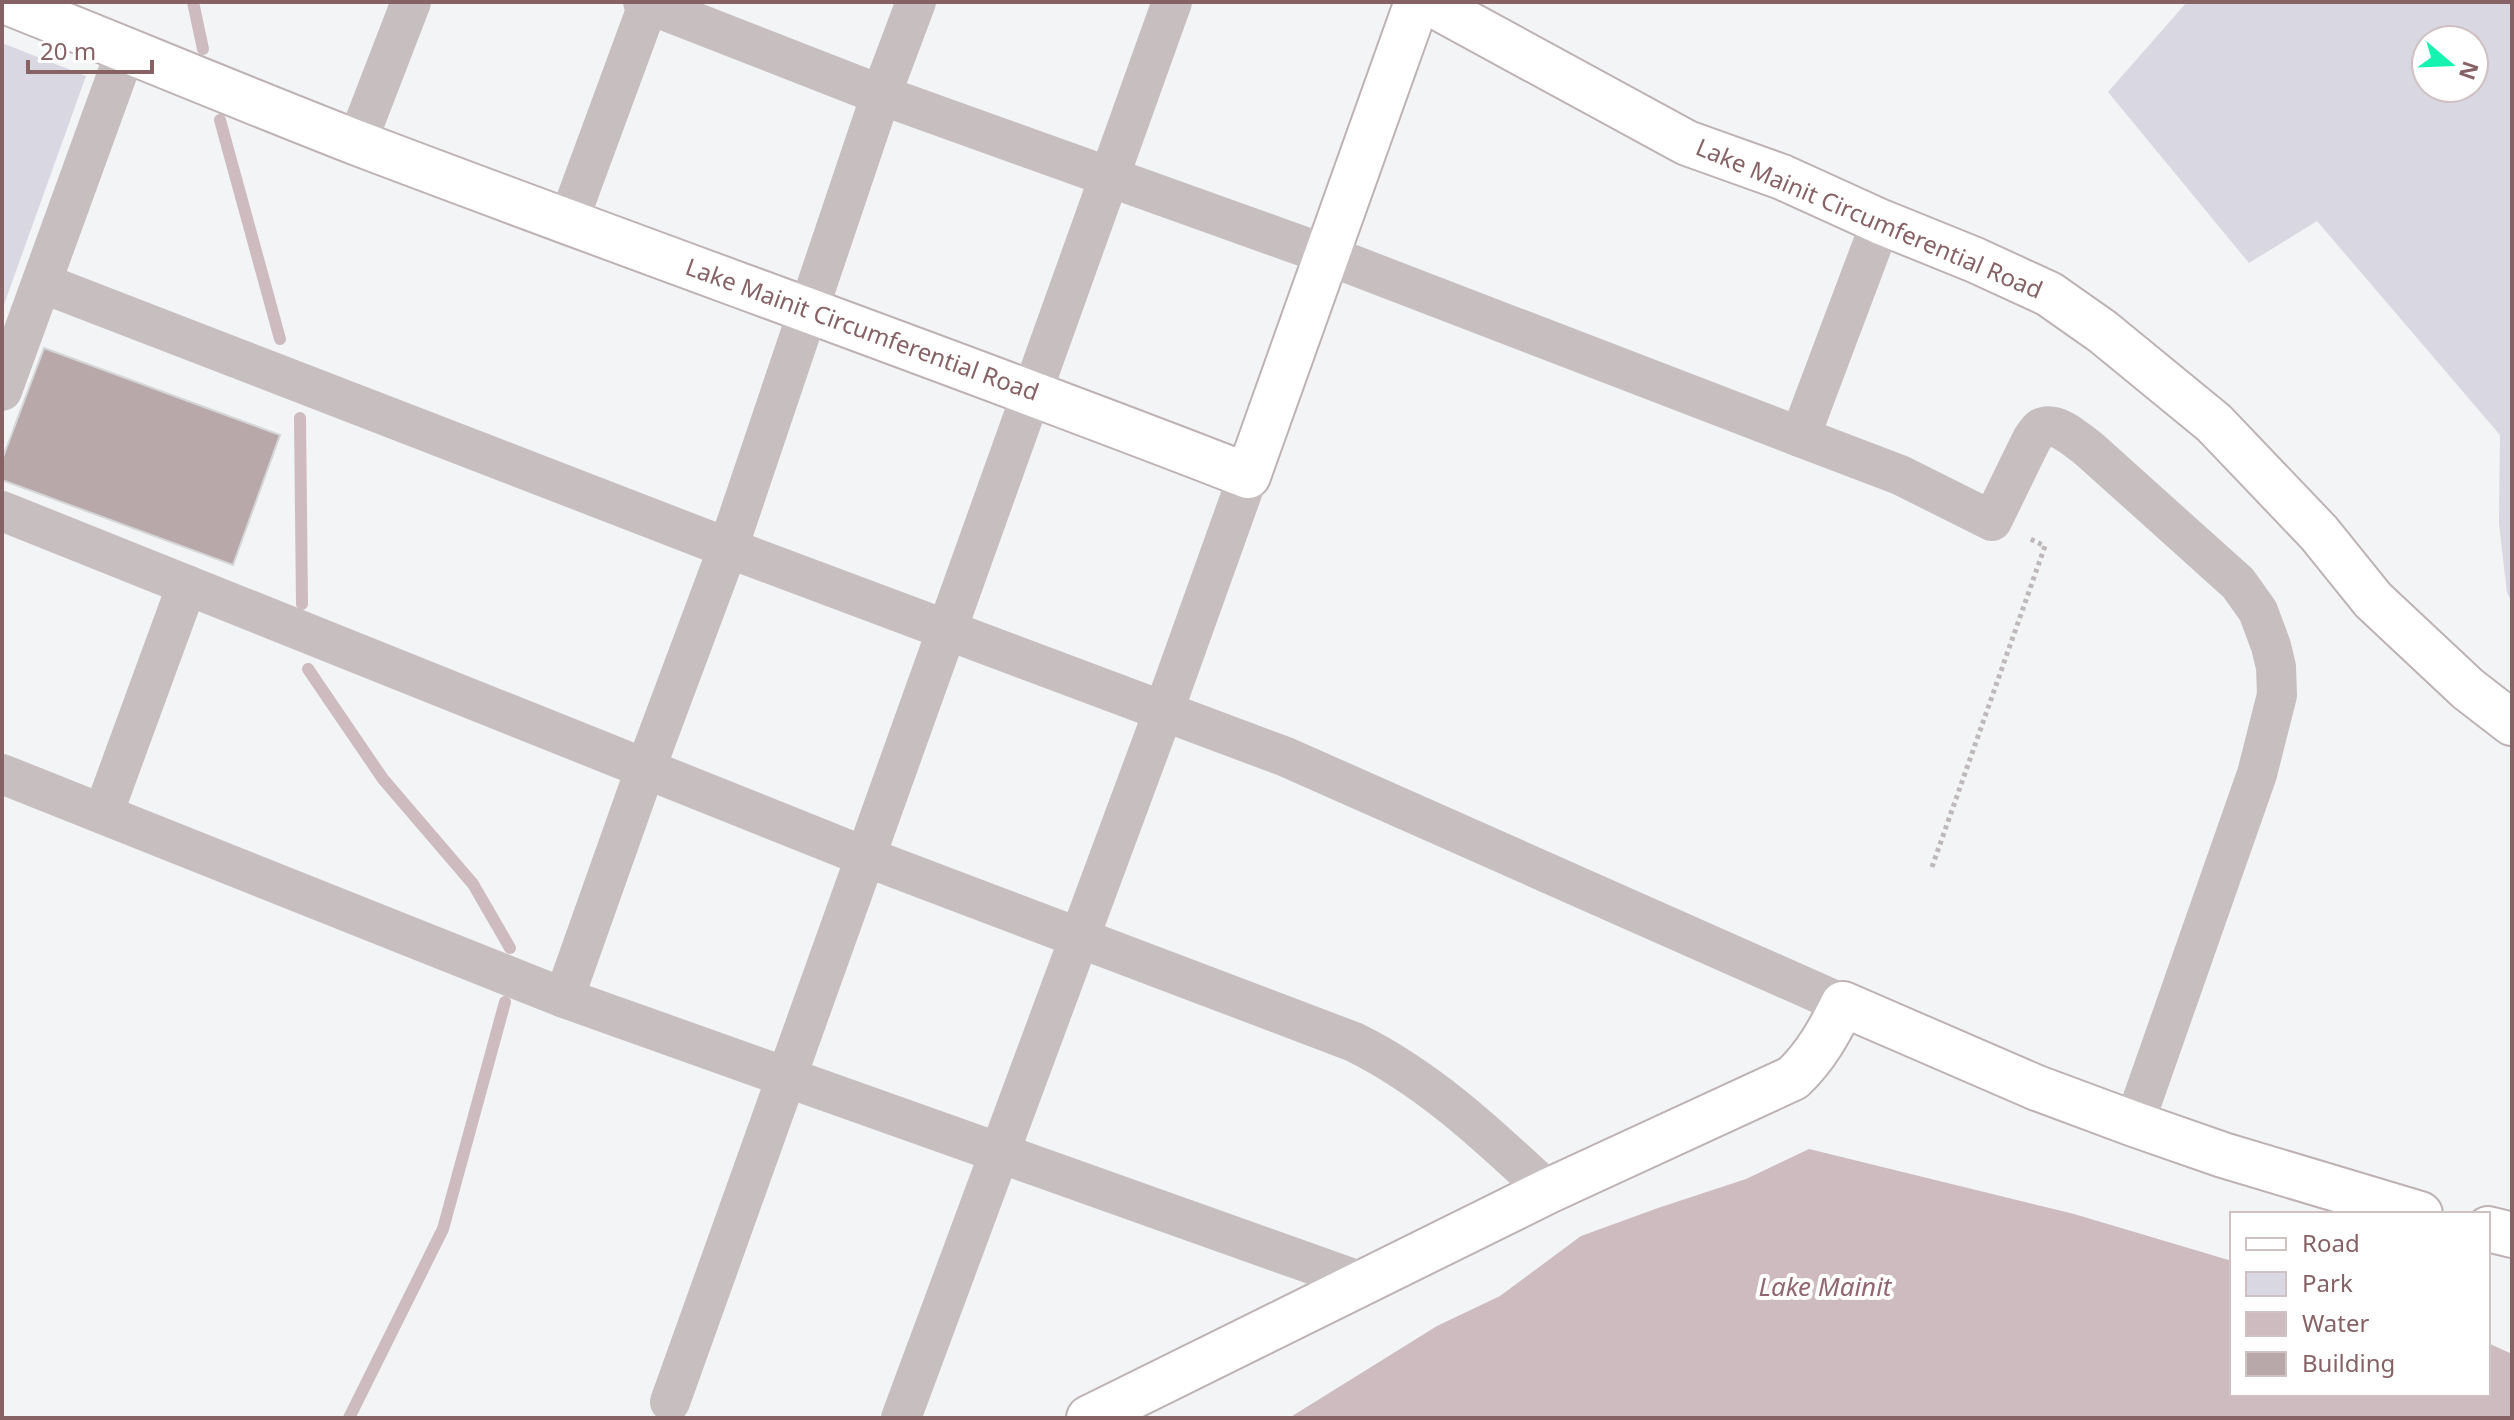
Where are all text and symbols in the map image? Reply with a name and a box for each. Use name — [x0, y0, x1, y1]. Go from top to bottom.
scale bar — [28, 24, 152, 74]
north arrow — [2410, 24, 2490, 104]
text: 20 m — [40, 34, 96, 67]
text: N — [2453, 57, 2487, 84]
street label: Lake Mainit Circumferential Road — [1691, 129, 2048, 306]
street label: Lake Mainit Circumferential Road — [681, 249, 1044, 408]
legend — [2230, 1212, 2490, 1396]
text: Road — [2302, 1226, 2360, 1259]
text: Park — [2302, 1266, 2353, 1299]
water label: Lake Mainit — [1758, 1268, 1893, 1304]
text: Water — [2302, 1306, 2370, 1339]
text: Building — [2302, 1346, 2395, 1379]

